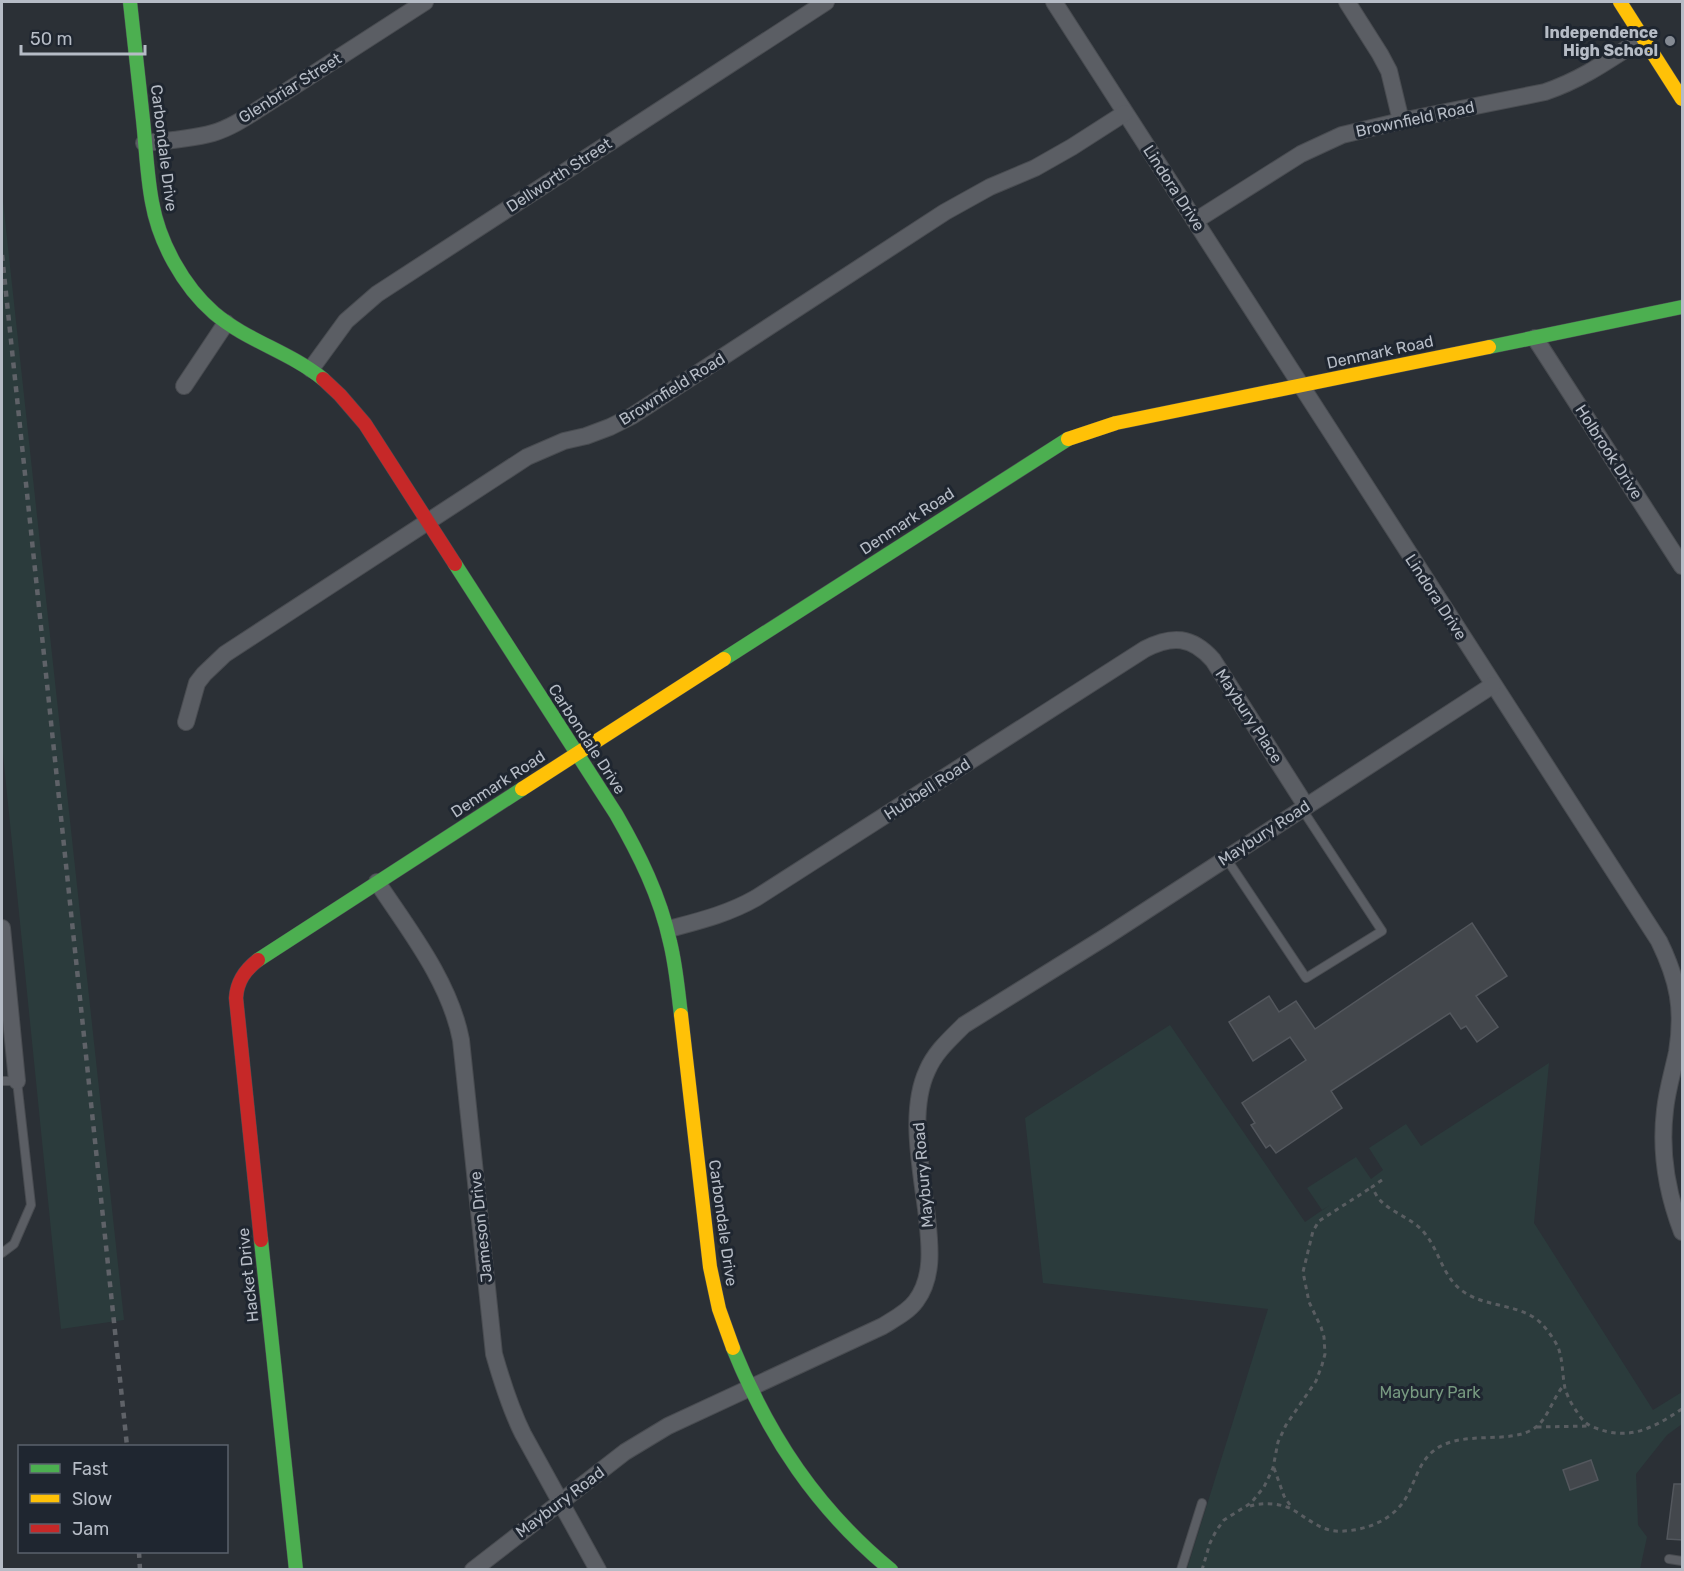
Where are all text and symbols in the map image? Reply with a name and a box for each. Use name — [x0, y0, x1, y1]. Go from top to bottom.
scale bar — [21, 18, 146, 56]
place label: Independence High School — [1544, 23, 1658, 60]
text: 50 m — [30, 28, 73, 50]
marker: Independence High School — [1663, 34, 1677, 48]
street label: Glenbriar Street — [235, 49, 345, 127]
street label: Carbondale Drive — [147, 84, 181, 213]
street label: Brownfield Road — [1354, 97, 1476, 141]
street label: Dellworth Street — [503, 134, 615, 216]
street label: Lindora Drive — [1139, 142, 1209, 235]
street label: Denmark Road — [1325, 331, 1435, 373]
street label: Brownfield Road — [616, 349, 728, 429]
street label: Holbrook Drive — [1571, 401, 1647, 503]
street label: Denmark Road — [856, 483, 958, 559]
street label: Lindora Drive — [1401, 551, 1471, 644]
street label: Maybury Place — [1211, 665, 1287, 767]
street label: Carbondale Drive — [544, 680, 630, 798]
street label: Denmark Road — [447, 746, 549, 822]
street label: Hubbell Road — [880, 754, 974, 824]
street label: Maybury Road — [1215, 796, 1313, 870]
street label: Maybury Road — [909, 1122, 937, 1228]
street label: Carbondale Drive — [705, 1159, 741, 1288]
street label: Jameson Drive — [466, 1170, 496, 1283]
street label: Hacket Drive — [234, 1227, 262, 1323]
park label: Maybury Park — [1379, 1383, 1481, 1402]
legend — [18, 1445, 228, 1553]
text: Fast — [72, 1458, 108, 1480]
street label: Maybury Road — [512, 1463, 608, 1541]
text: Slow — [72, 1488, 112, 1510]
text: Jam — [72, 1518, 109, 1540]

